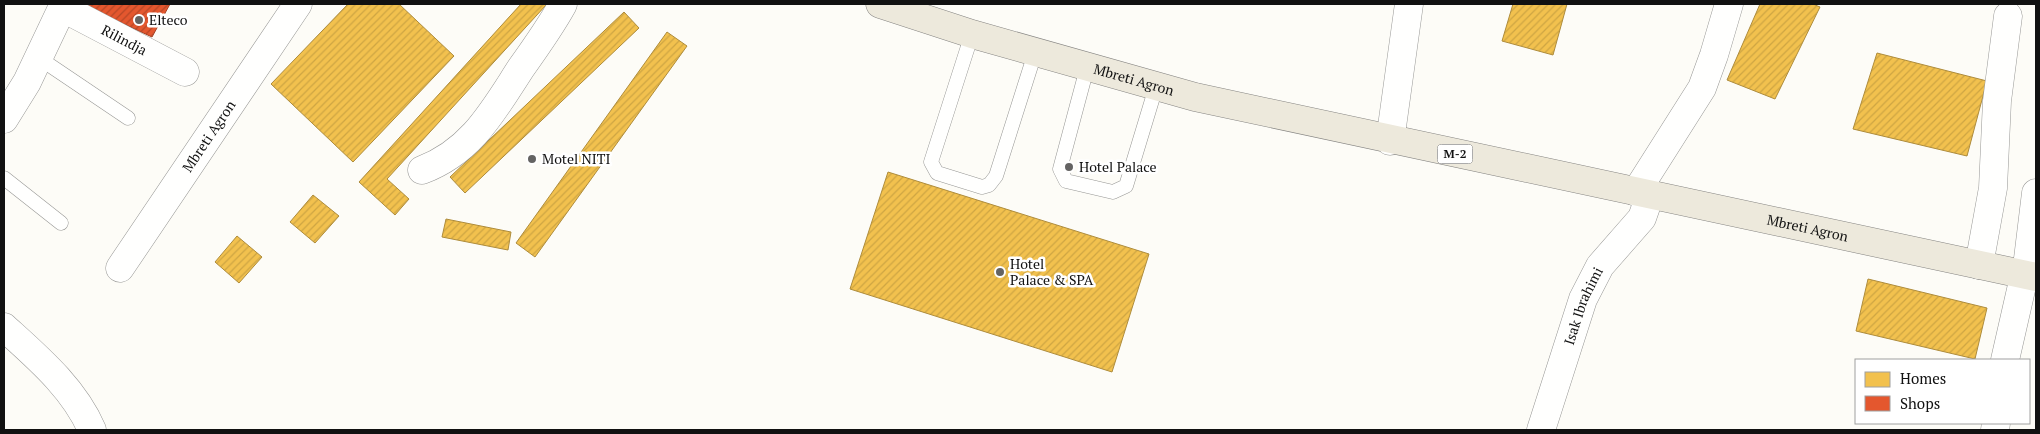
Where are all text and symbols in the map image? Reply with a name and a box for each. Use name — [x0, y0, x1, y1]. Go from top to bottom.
place label: Elteco — [149, 10, 188, 29]
marker: Elteco — [133, 14, 145, 26]
street label: Rilindja — [98, 20, 150, 59]
street label: Mbreti Agron — [1092, 59, 1177, 100]
street label: Mbreti Agron — [177, 96, 240, 175]
road number: M-2 — [1438, 144, 1472, 164]
place label: Motel NITI — [542, 149, 610, 168]
marker: Motel NITI — [526, 153, 538, 165]
place label: Hotel Palace — [1079, 157, 1157, 176]
marker: Hotel Palace — [1063, 161, 1075, 173]
street label: Mbreti Agron — [1765, 210, 1851, 246]
place label: Hotel Palace & SPA — [1010, 254, 1094, 289]
street label: Isak Ibrahimi — [1559, 264, 1607, 347]
marker: Hotel Palace & SPA — [994, 266, 1006, 278]
legend — [1855, 359, 2030, 424]
text: Homes — [1900, 368, 1946, 388]
text: Shops — [1900, 393, 1940, 413]

